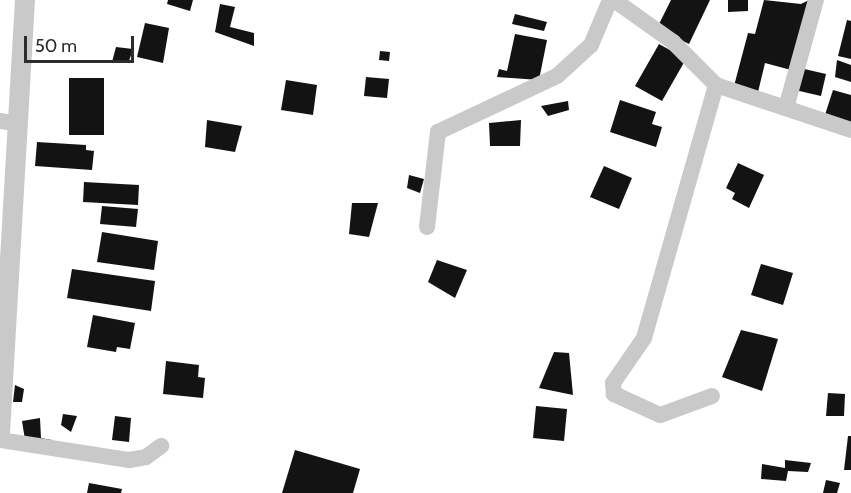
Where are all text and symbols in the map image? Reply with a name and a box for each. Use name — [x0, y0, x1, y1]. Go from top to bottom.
scale bar — [27, 24, 136, 62]
text: 50 m — [35, 35, 77, 57]

